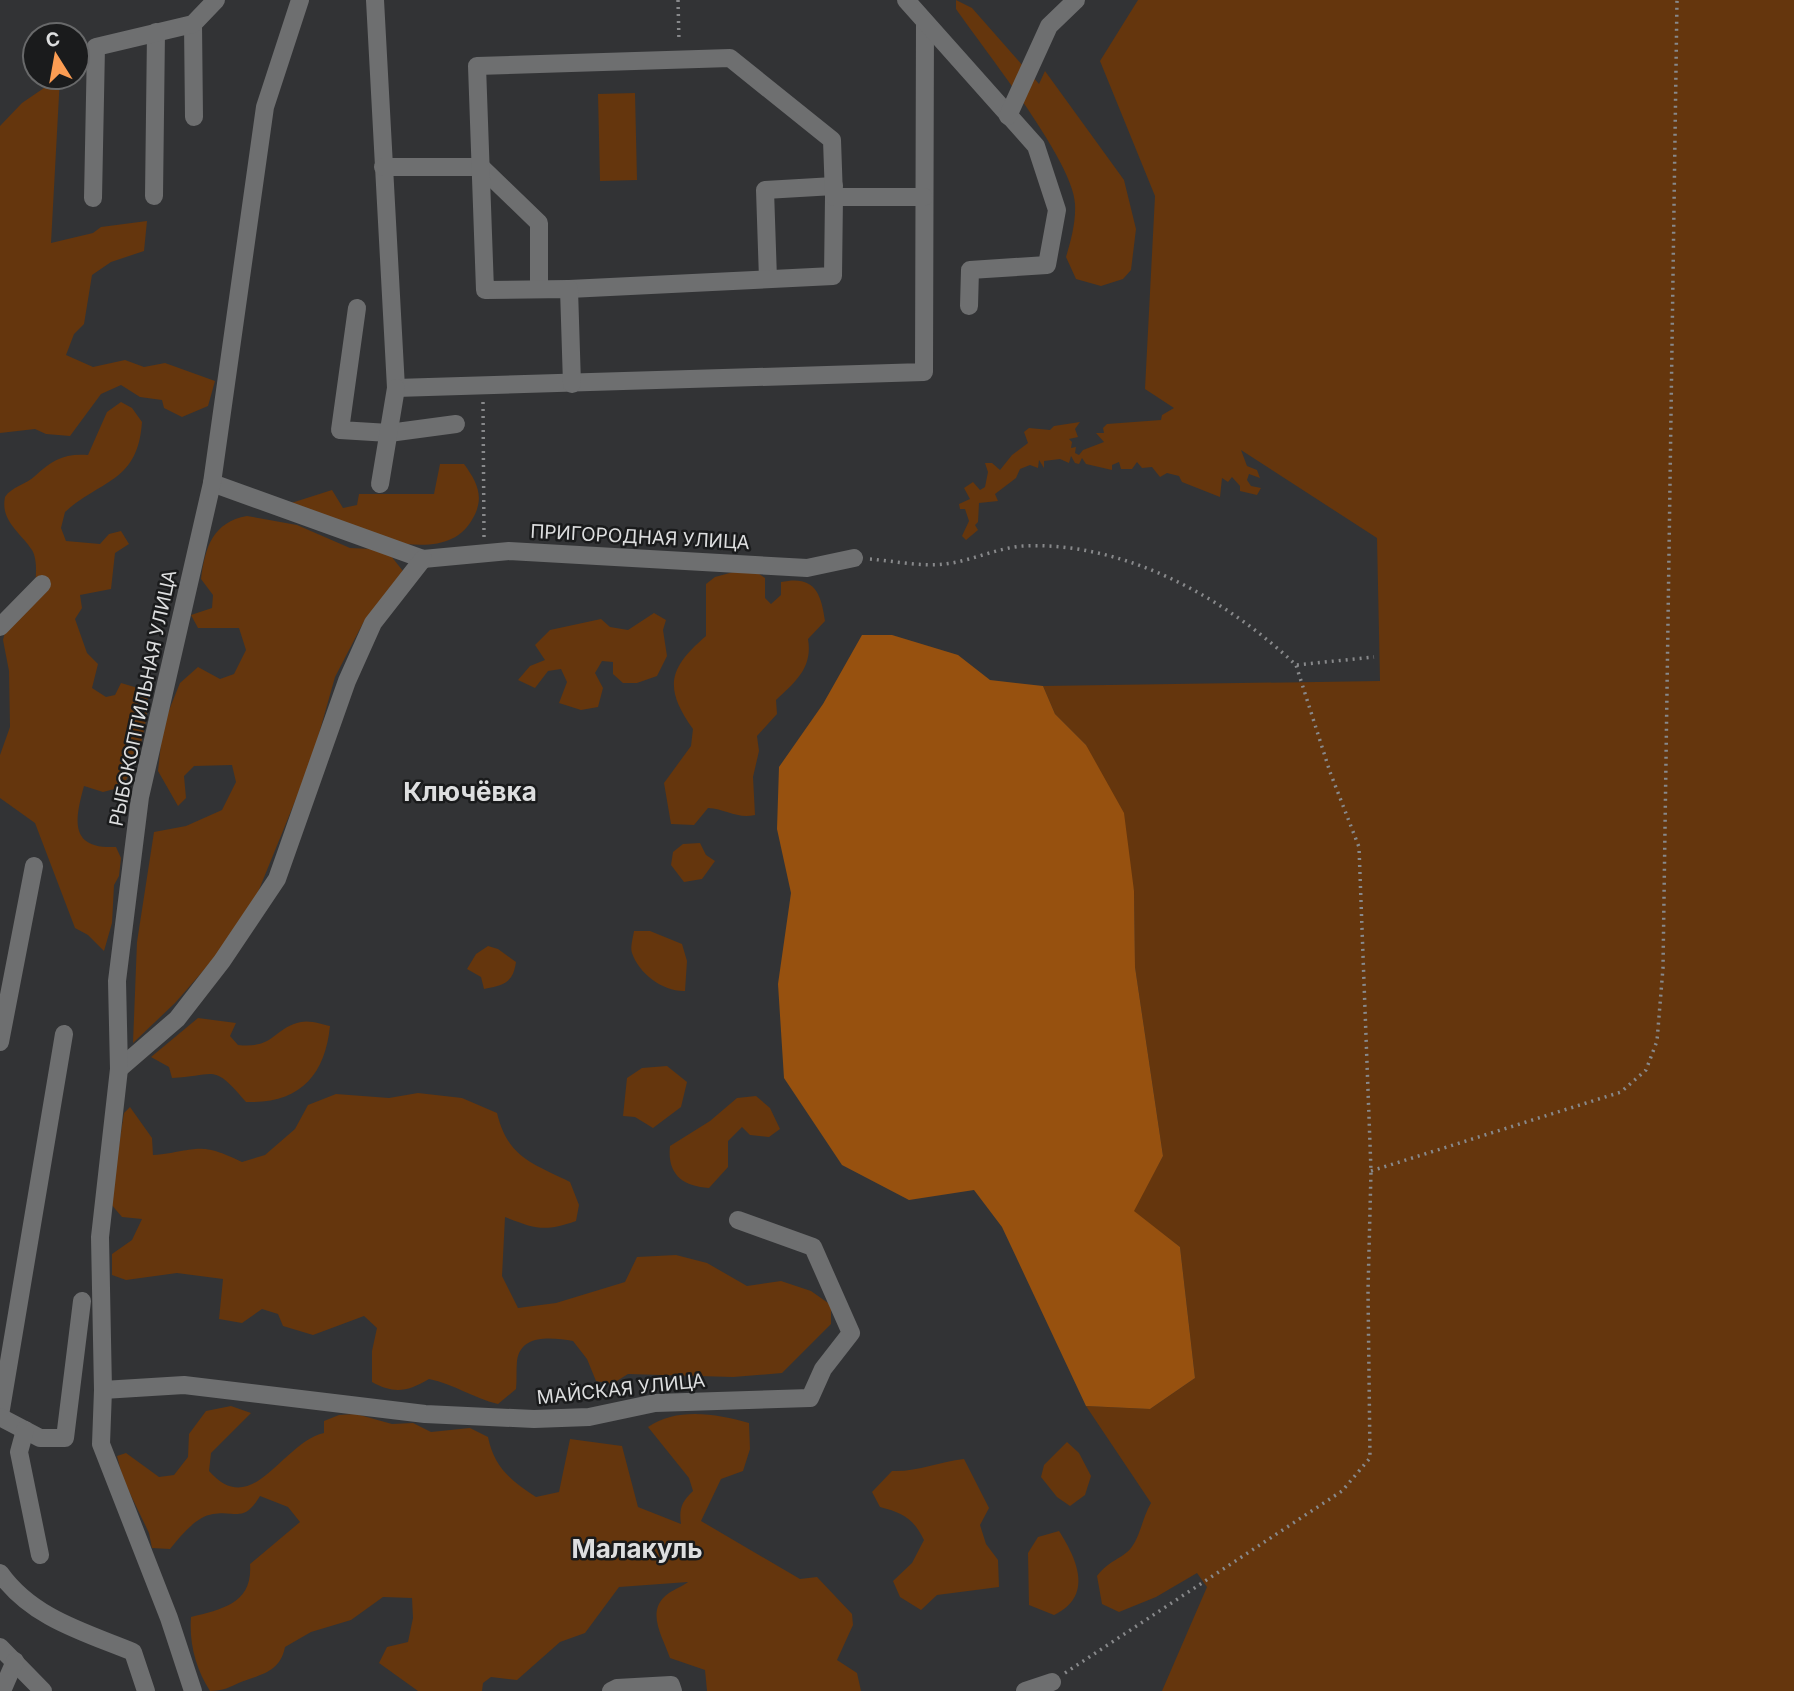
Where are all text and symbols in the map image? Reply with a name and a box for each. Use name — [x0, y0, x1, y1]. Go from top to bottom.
north arrow — [21, 21, 91, 91]
text: С — [44, 27, 62, 52]
street label: ПРИГОРОДНАЯ УЛИЦА — [530, 520, 750, 554]
street label: РЫБОКОПТИЛЬНАЯ УЛИЦА — [105, 568, 181, 828]
district label: Ключёвка — [403, 776, 537, 807]
street label: МАЙСКАЯ УЛИЦА — [536, 1368, 706, 1409]
district label: Малакуль — [571, 1533, 703, 1564]

